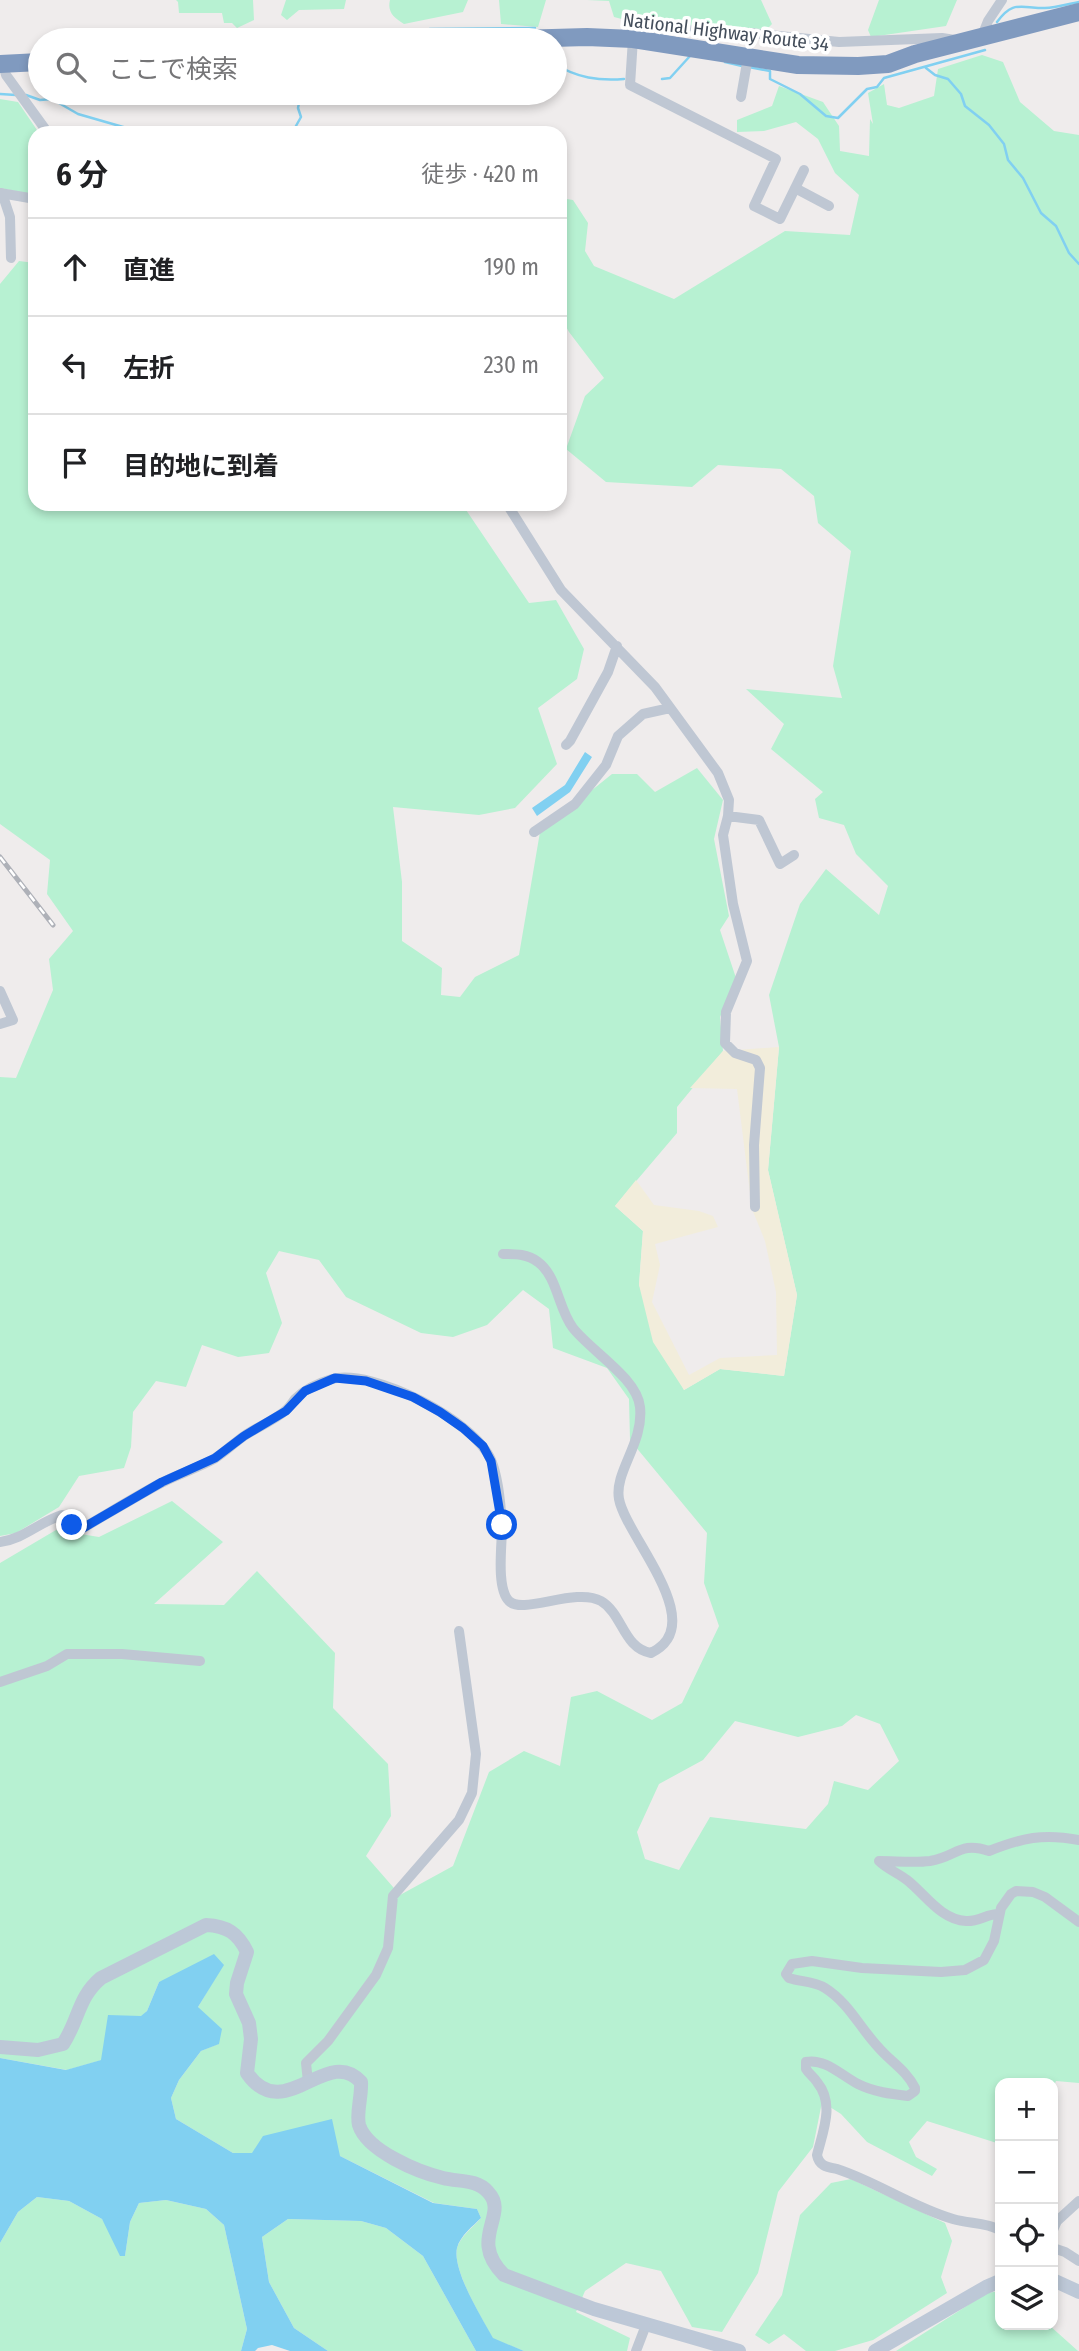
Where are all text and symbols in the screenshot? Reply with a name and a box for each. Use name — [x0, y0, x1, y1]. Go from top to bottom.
street label: National Highway Route 34 — [622, 8, 830, 56]
search box — [28, 28, 567, 105]
icon: search — [52, 48, 90, 86]
text: ここで検索 — [108, 54, 238, 85]
text: 6 分 — [56, 157, 108, 193]
text: 徒歩 · 420 m — [421, 160, 539, 188]
icon: ahead — [56, 248, 94, 286]
text: 190 m — [484, 253, 539, 281]
text: 直進 — [123, 255, 175, 286]
icon: left — [56, 346, 94, 384]
text: 230 m — [483, 351, 539, 379]
text: 左折 — [123, 353, 175, 384]
icon: arrive — [56, 444, 94, 482]
text: 目的地に到着 — [123, 451, 279, 482]
route end — [56, 1509, 87, 1540]
route start — [486, 1509, 517, 1540]
map controls — [995, 2078, 1058, 2330]
button: + — [995, 2078, 1058, 2141]
button: − — [995, 2141, 1058, 2204]
button: locate — [995, 2204, 1058, 2267]
button: layers — [995, 2267, 1058, 2330]

